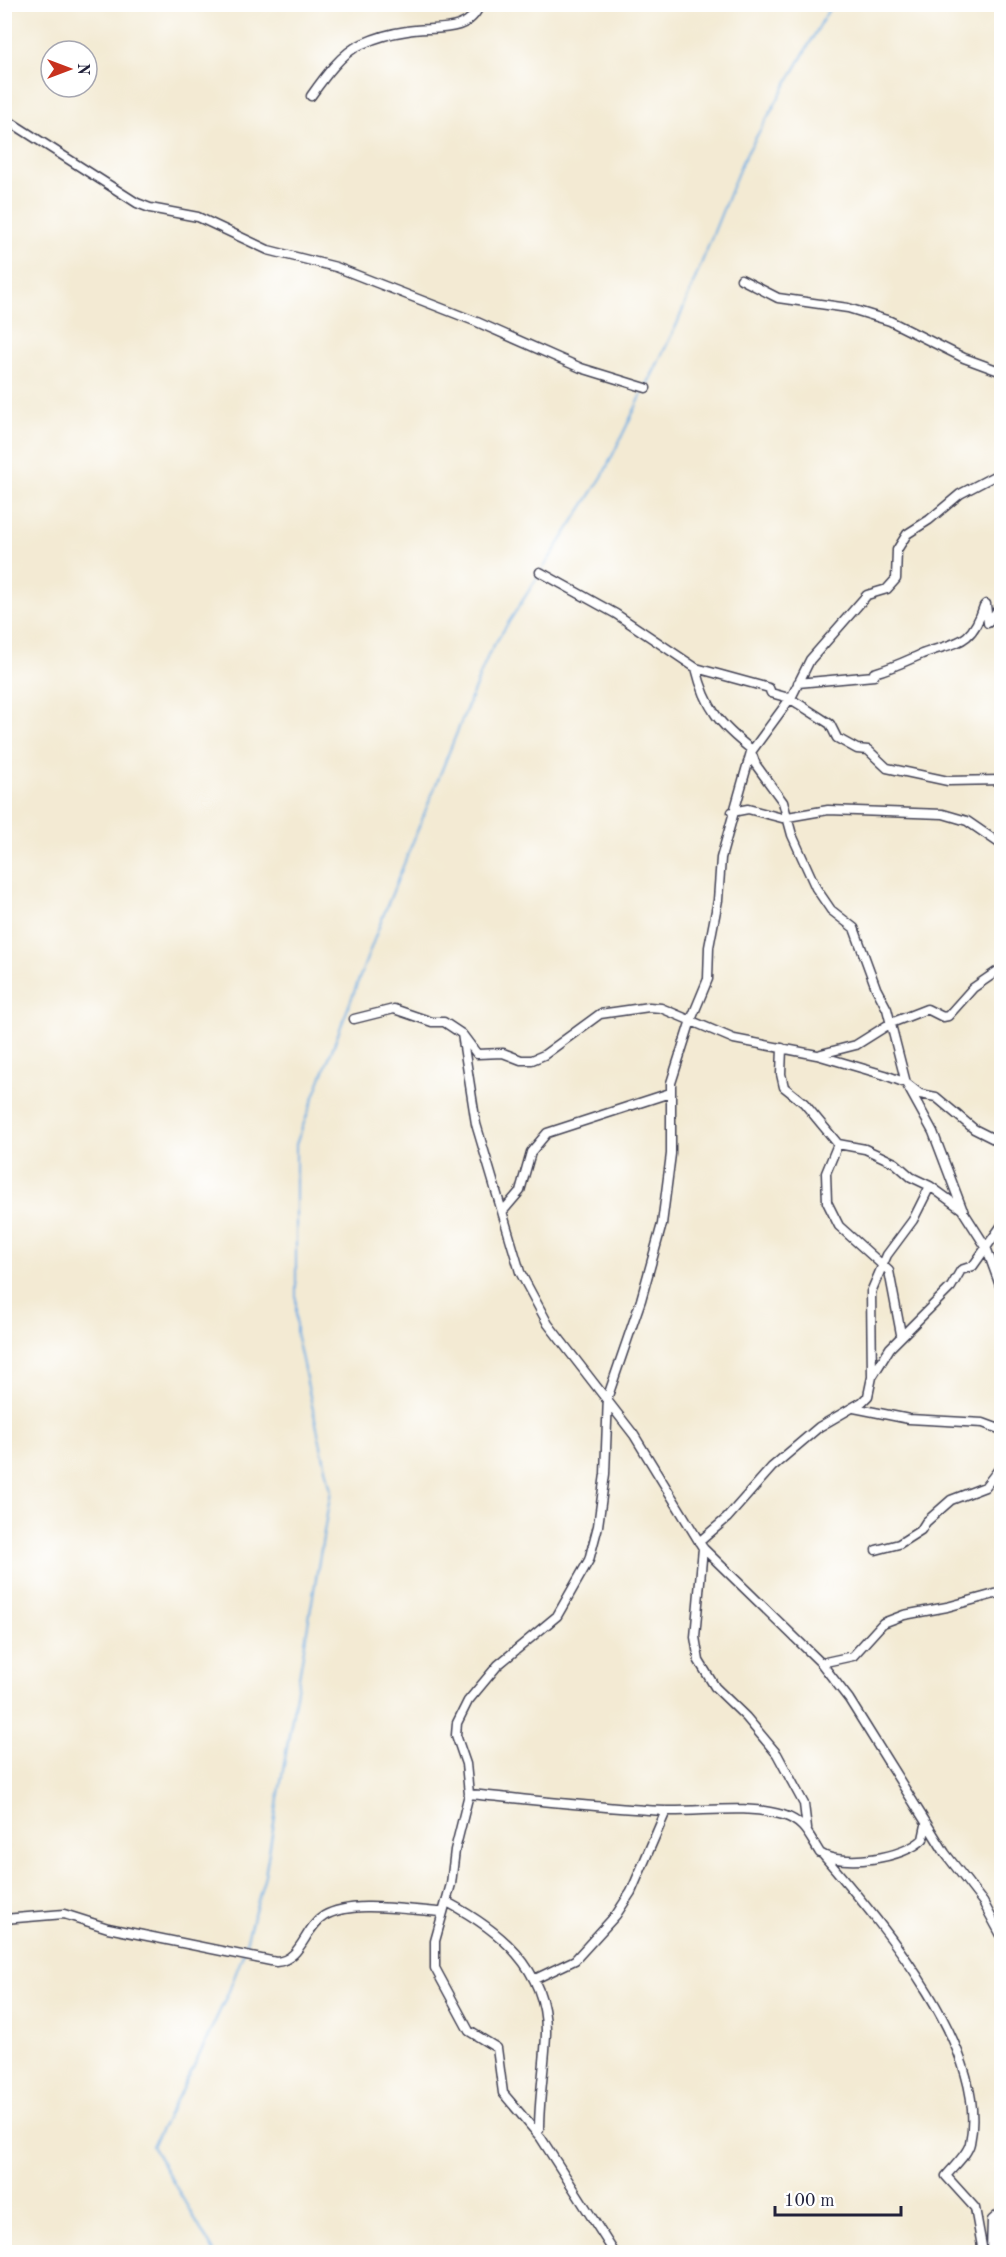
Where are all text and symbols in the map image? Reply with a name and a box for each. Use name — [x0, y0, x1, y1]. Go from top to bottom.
north arrow — [39, 39, 99, 99]
text: N — [74, 63, 90, 76]
scale bar — [775, 2179, 901, 2217]
text: 100 m — [784, 2192, 835, 2210]

